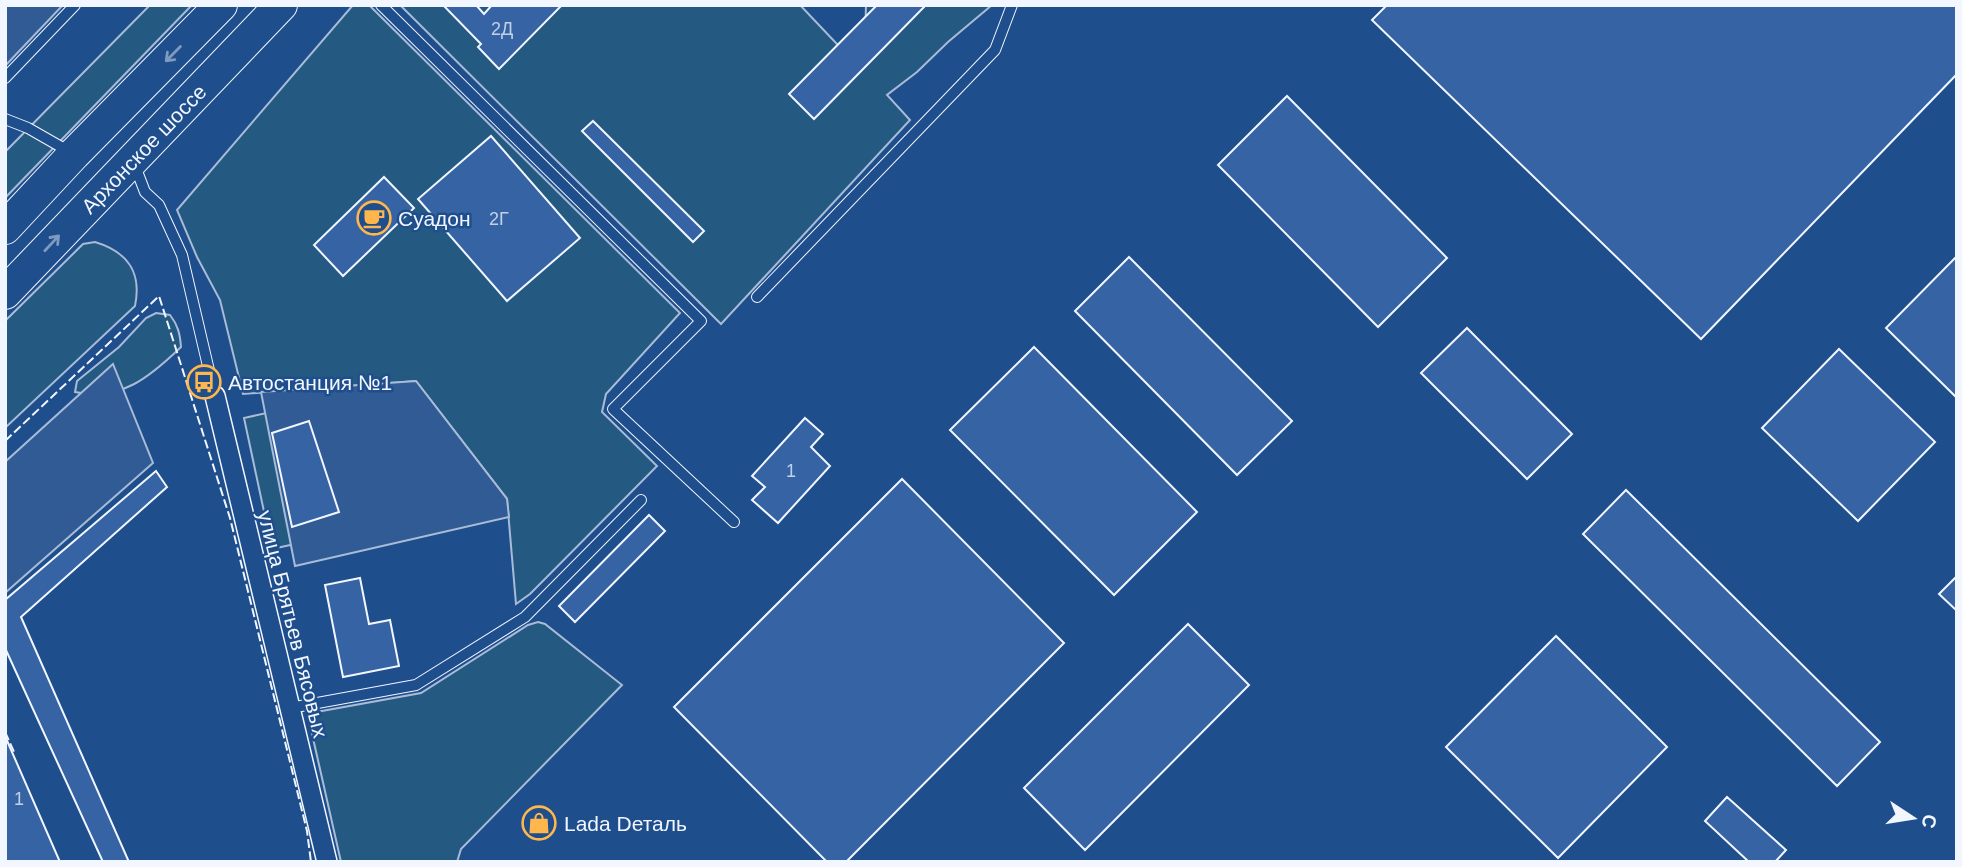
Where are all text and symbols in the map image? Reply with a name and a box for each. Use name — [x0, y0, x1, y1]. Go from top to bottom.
house number: 2Д — [491, 19, 513, 39]
one-way arrow — [164, 45, 181, 62]
street label: Архонское шоссе — [76, 79, 210, 218]
cafe icon: Суадон — [355, 199, 393, 237]
place label: Суадон — [398, 207, 471, 230]
house number: 2Г — [489, 209, 509, 229]
one-way arrow — [44, 235, 61, 252]
bus stop icon: Автостанция №1 — [185, 363, 223, 401]
place label: Автостанция №1 — [228, 371, 392, 394]
house number: 1 — [786, 461, 796, 481]
street label: улица Брятьев Бясовых — [254, 508, 333, 741]
north arrow — [1878, 783, 1948, 853]
house number: 1 — [14, 789, 24, 809]
shop icon: Lada Dеталь — [520, 804, 558, 842]
place label: Lada Dеталь — [564, 812, 687, 835]
text: С — [1917, 813, 1941, 831]

